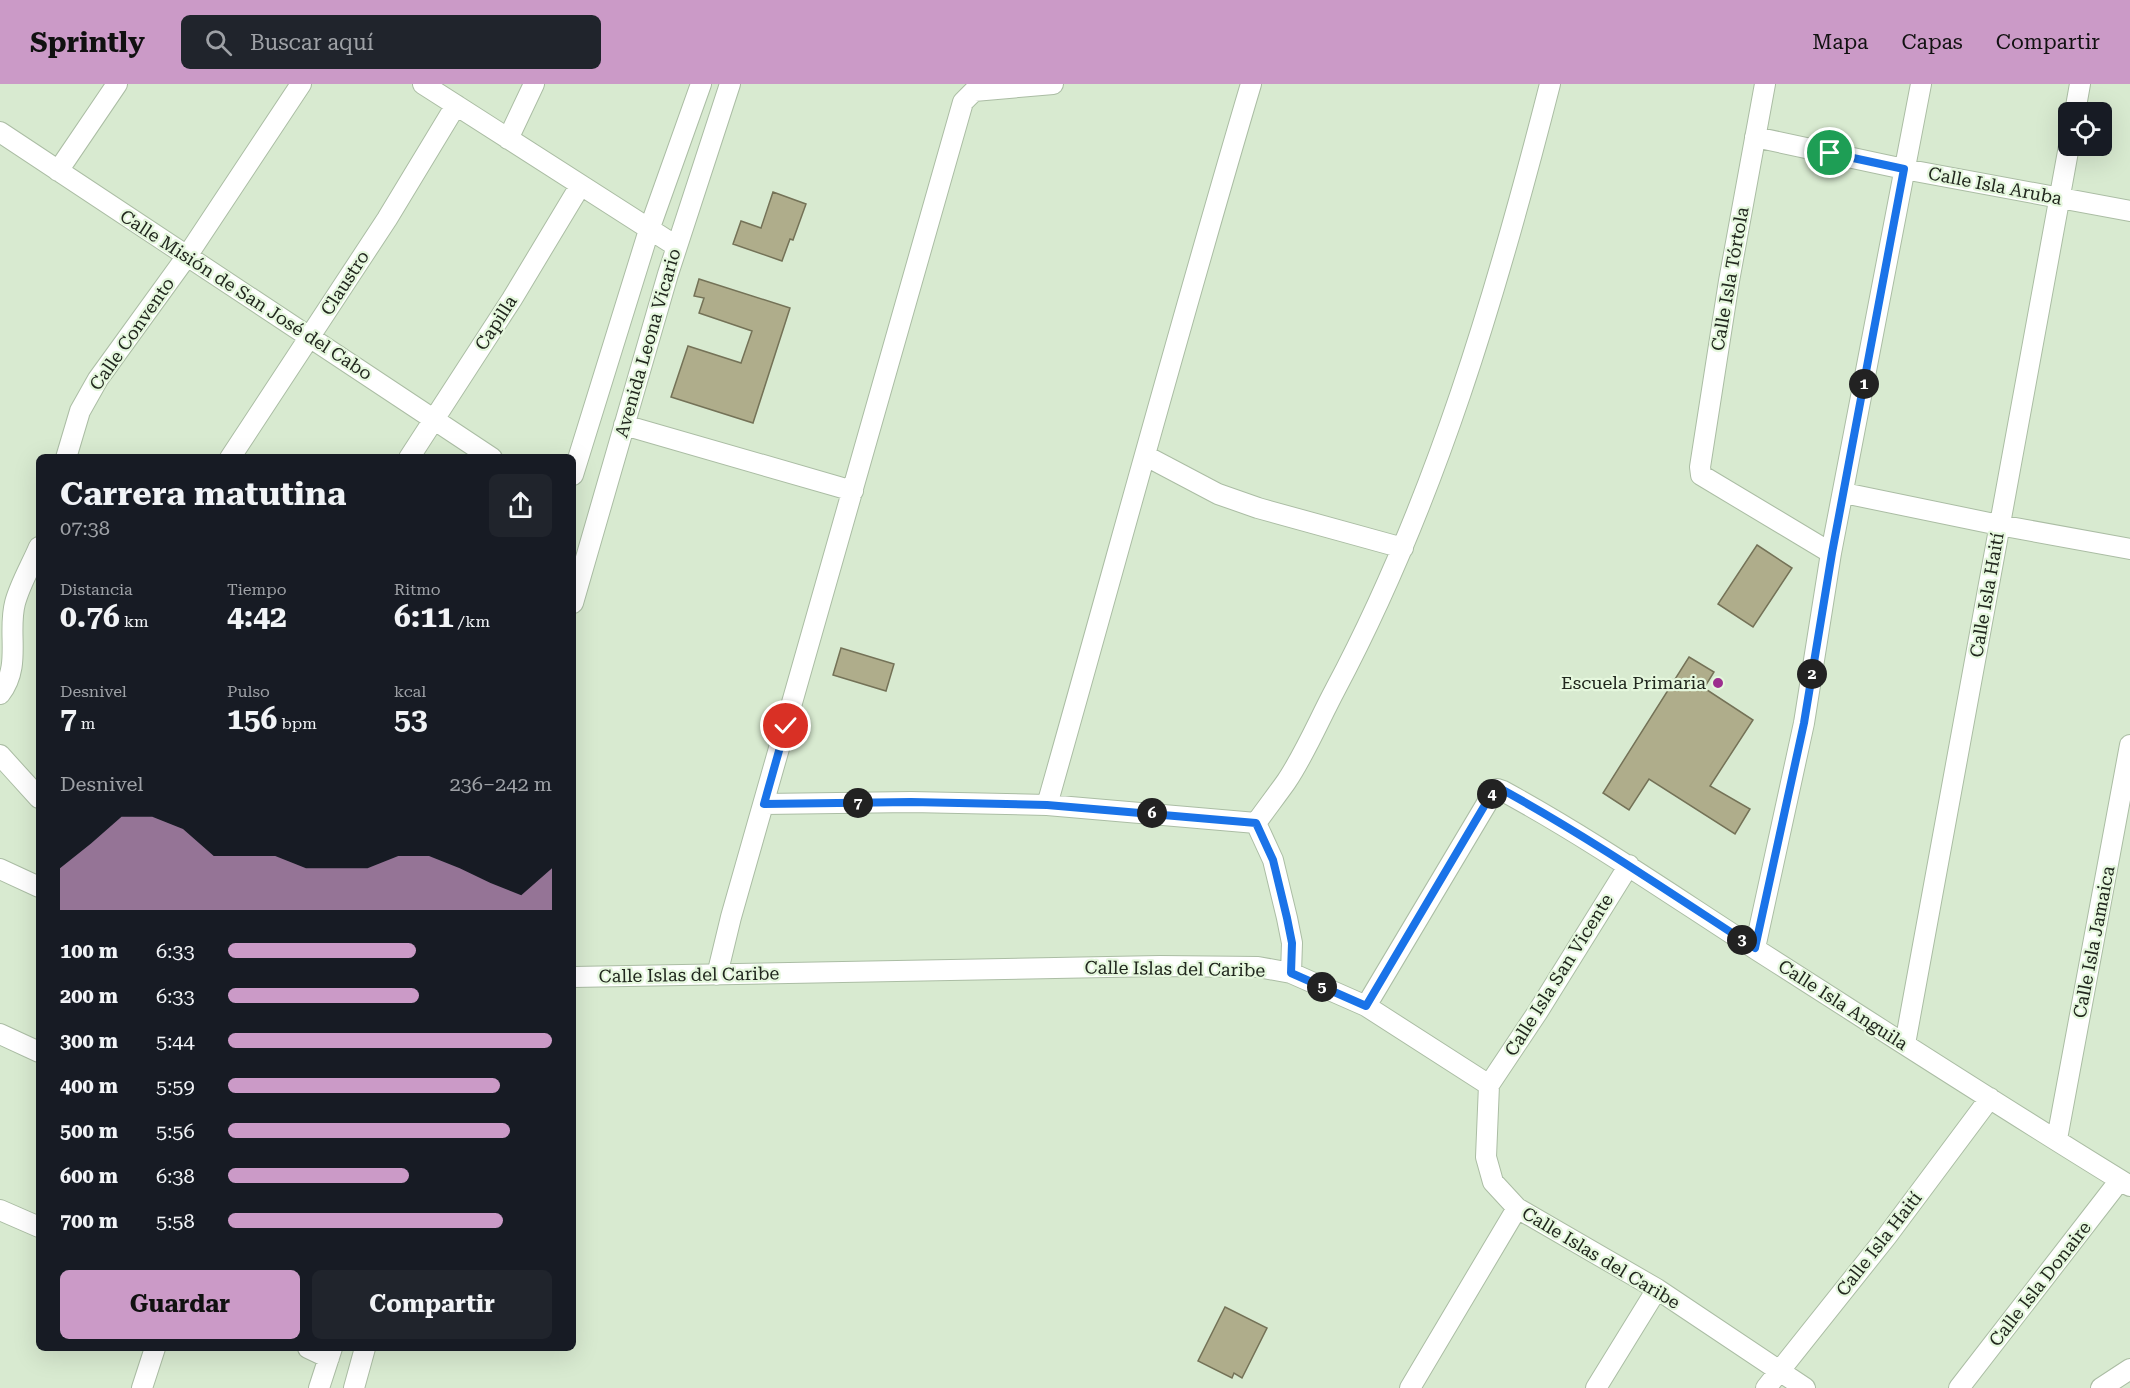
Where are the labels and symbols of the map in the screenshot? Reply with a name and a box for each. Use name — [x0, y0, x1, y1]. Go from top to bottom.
pin — [1804, 127, 1855, 178]
street label: Calle Isla Aruba — [1926, 162, 2064, 209]
street label: Calle Misión de San José del Cabo — [116, 205, 376, 384]
street label: Calle Isla Tórtola — [1707, 205, 1753, 353]
street label: Claustro — [316, 246, 373, 319]
street label: Avenida Leona Vicario — [610, 246, 685, 440]
street label: Calle Convento — [85, 273, 178, 394]
street label: Capilla — [470, 291, 521, 354]
pin: 1 — [1849, 369, 1879, 399]
street label: Calle Isla Haití — [1965, 531, 2008, 659]
pin: 2 — [1797, 659, 1827, 689]
place label: Escuela Primaria — [1561, 672, 1706, 693]
marker: Escuela Primaria — [1711, 676, 1725, 690]
pin — [760, 700, 811, 751]
pin: 4 — [1477, 779, 1507, 809]
pin: 7 — [843, 788, 873, 818]
pin: 6 — [1137, 798, 1167, 828]
street label: Calle Isla Jamaica — [2068, 864, 2119, 1020]
street label: Calle Isla San Vicente — [1500, 890, 1617, 1060]
pin: 3 — [1727, 925, 1757, 955]
street label: Calle Isla Anguila — [1775, 955, 1912, 1054]
street label: Calle Islas del Caribe — [1085, 956, 1266, 981]
street label: Calle Islas del Caribe — [599, 962, 780, 987]
pin: 5 — [1307, 972, 1337, 1002]
street label: Calle Isla Haití — [1831, 1187, 1926, 1300]
street label: Calle Islas del Caribe — [1518, 1202, 1684, 1313]
street label: Calle Isla Donaire — [1984, 1217, 2095, 1350]

